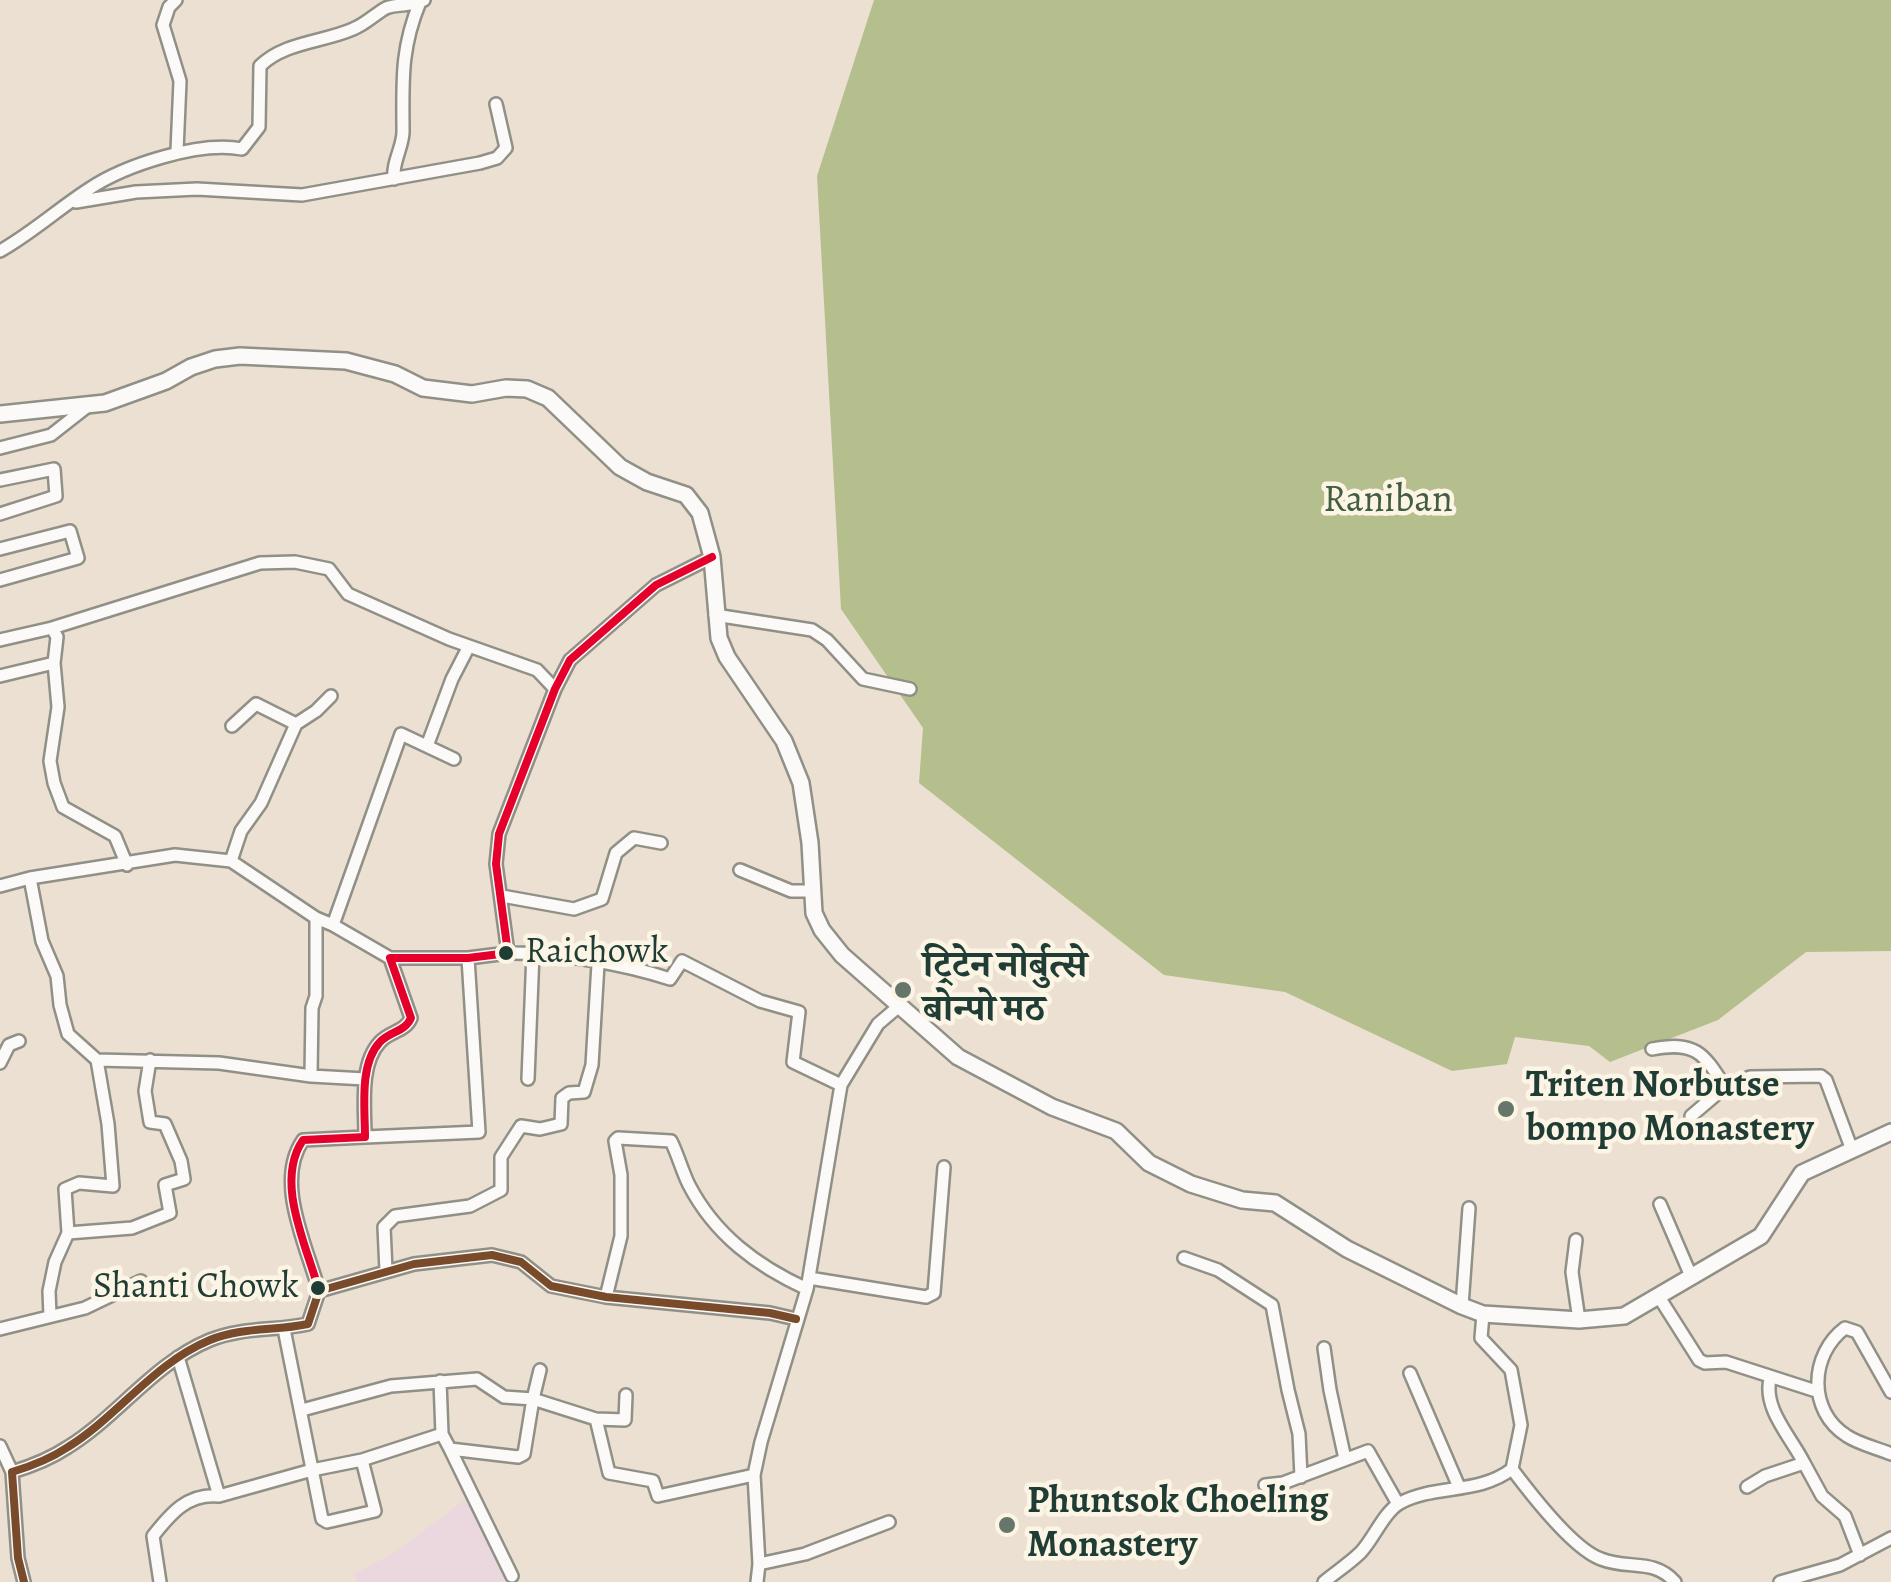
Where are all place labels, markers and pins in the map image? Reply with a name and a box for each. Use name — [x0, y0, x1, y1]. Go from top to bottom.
place label: Raichowk — [525, 931, 668, 975]
marker: Raichowk — [496, 943, 516, 963]
place label: ट्रिटेन नोर्बुत्से बोन्पो मठ — [923, 945, 1087, 1034]
marker: ट्रिटेन नोर्बुत्से बोन्पो मठ — [892, 979, 914, 1001]
place label: Triten Norbutse bompo Monastery — [1526, 1064, 1814, 1154]
marker: Triten Norbutse bompo Monastery — [1495, 1098, 1517, 1120]
place label: Shanti Chowk — [93, 1266, 299, 1310]
marker: Shanti Chowk — [308, 1278, 328, 1298]
place label: Phuntsok Choeling Monastery — [1027, 1480, 1329, 1570]
marker: Phuntsok Choeling Monastery — [996, 1514, 1018, 1536]

